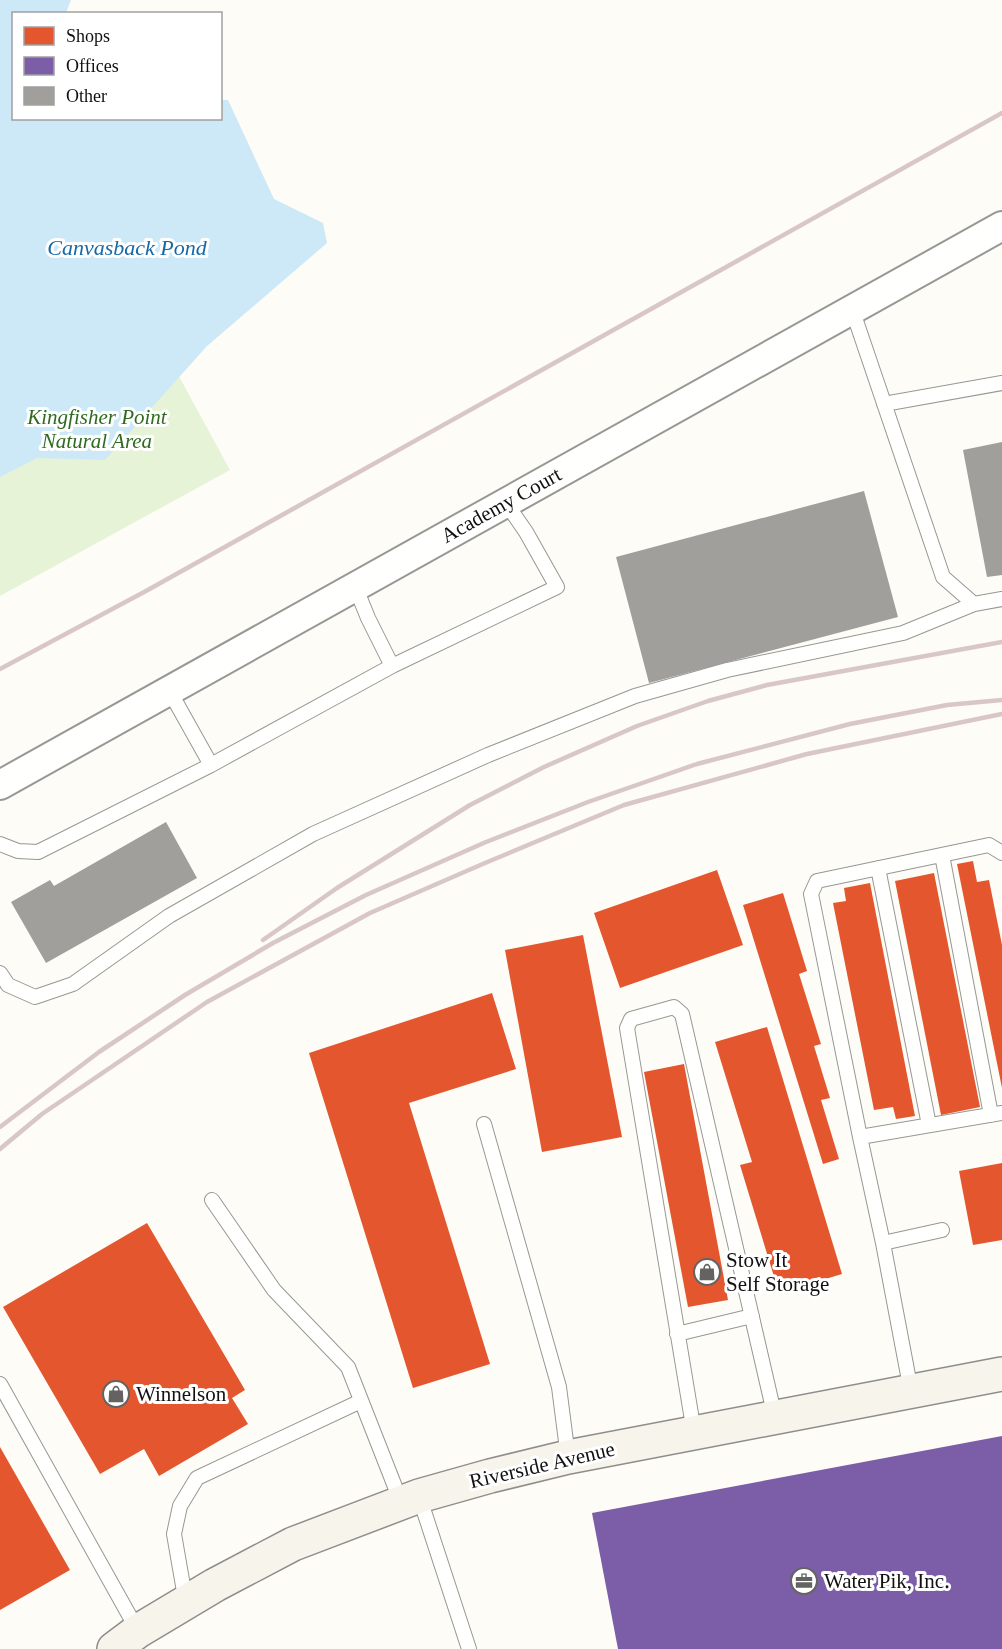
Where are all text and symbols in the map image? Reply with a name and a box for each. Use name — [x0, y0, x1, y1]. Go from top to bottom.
legend — [12, 12, 222, 120]
text: Shops — [66, 26, 110, 46]
text: Offices — [66, 56, 119, 76]
text: Other — [66, 86, 107, 106]
water label: Canvasback Pond — [47, 235, 208, 260]
park label: Kingfisher Point Natural Area — [26, 405, 168, 453]
street label: Academy Court — [437, 462, 565, 548]
place label: Stow It Self Storage — [726, 1248, 829, 1296]
shop icon: Stow It Self Storage — [692, 1257, 722, 1287]
shop icon: Winnelson — [101, 1379, 131, 1409]
place label: Winnelson — [136, 1382, 227, 1406]
street label: Riverside Avenue — [467, 1437, 617, 1493]
office icon: Water Pik, Inc. — [789, 1566, 819, 1596]
place label: Water Pik, Inc. — [824, 1569, 949, 1593]

